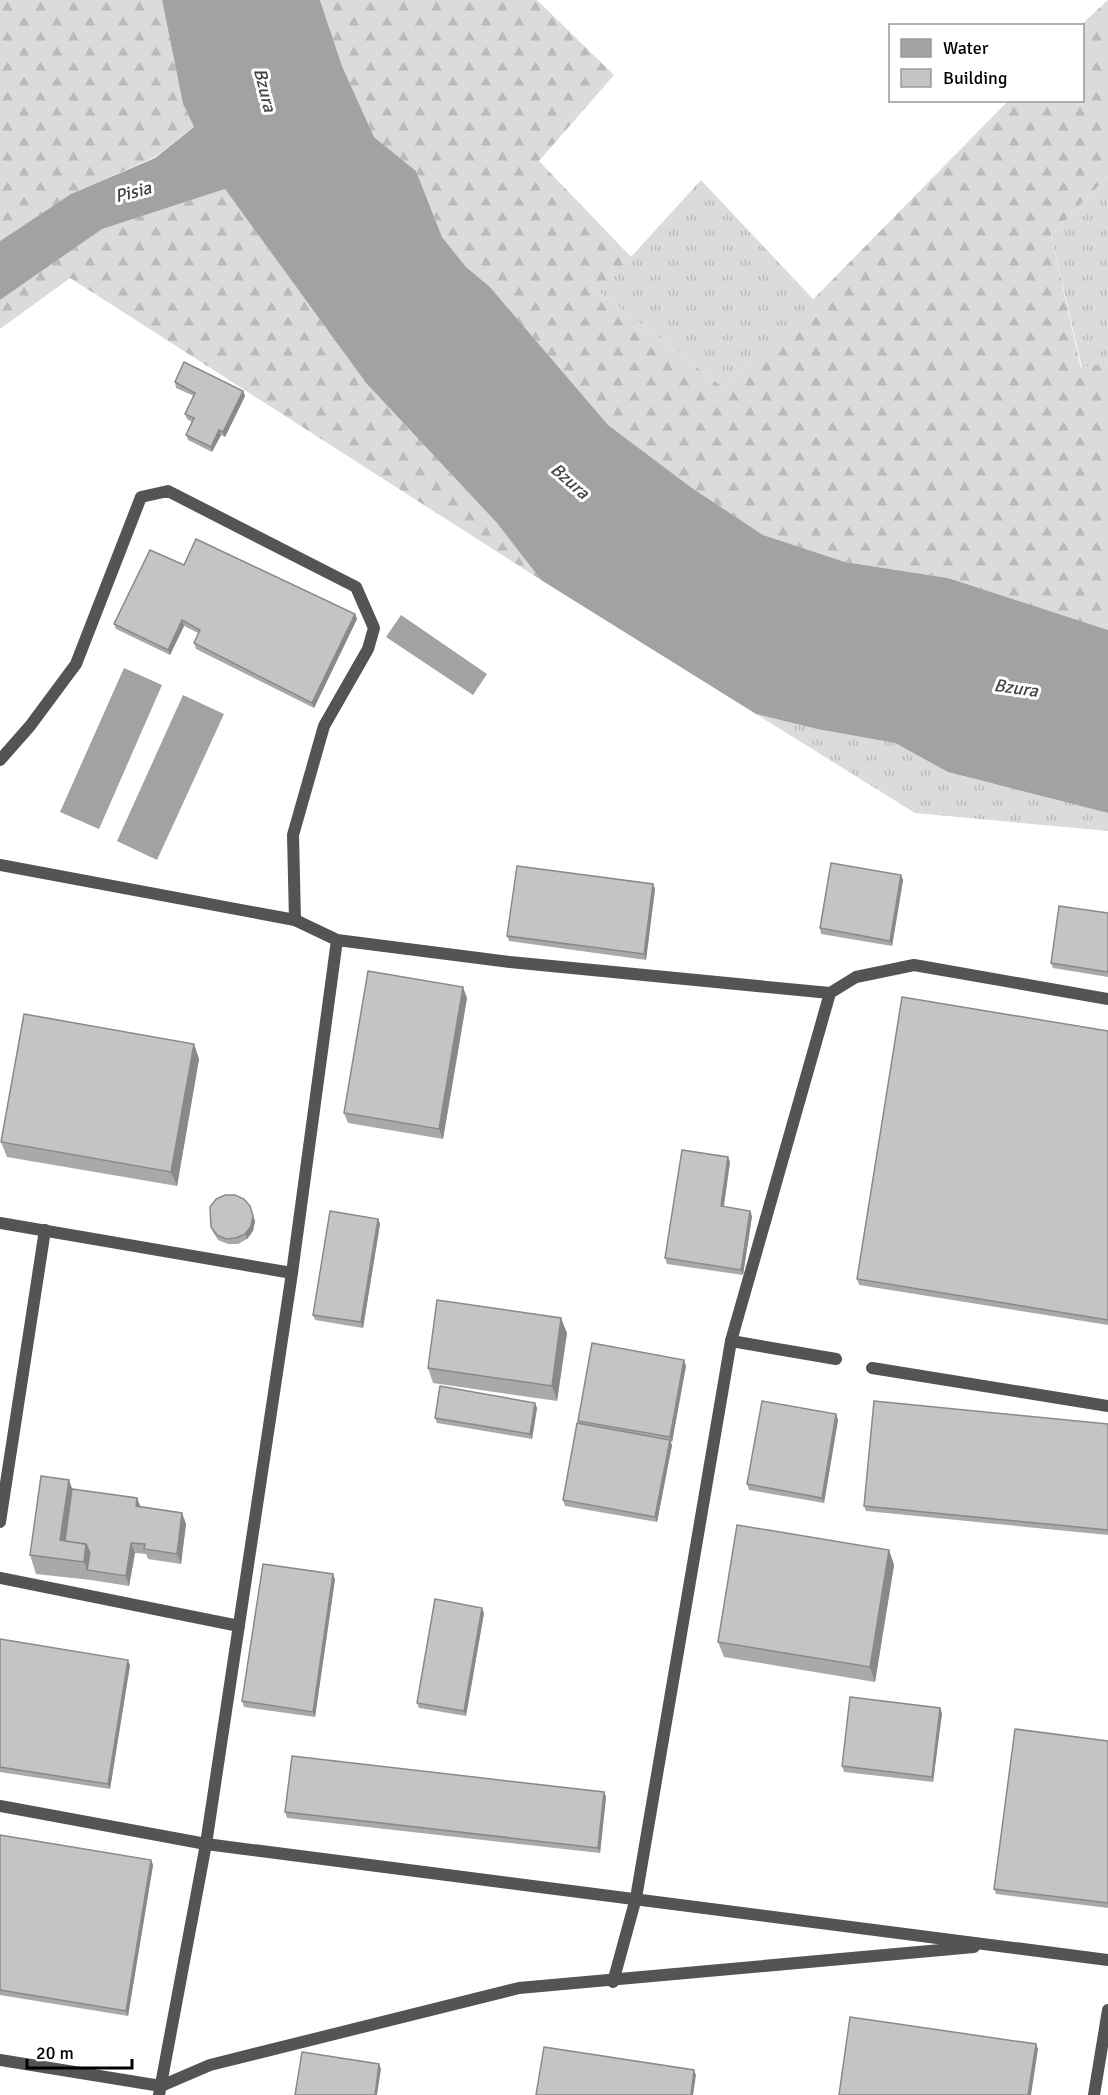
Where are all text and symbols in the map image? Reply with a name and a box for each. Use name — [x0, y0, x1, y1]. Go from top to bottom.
legend — [889, 24, 1084, 102]
text: Water — [943, 37, 989, 59]
water label: Bzura — [249, 66, 281, 115]
text: Building — [943, 67, 1007, 89]
water label: Pisia — [112, 176, 155, 207]
water label: Bzura — [546, 458, 595, 504]
water label: Bzura — [993, 674, 1040, 702]
scale bar — [27, 2032, 132, 2070]
text: 20 m — [36, 2042, 74, 2064]

